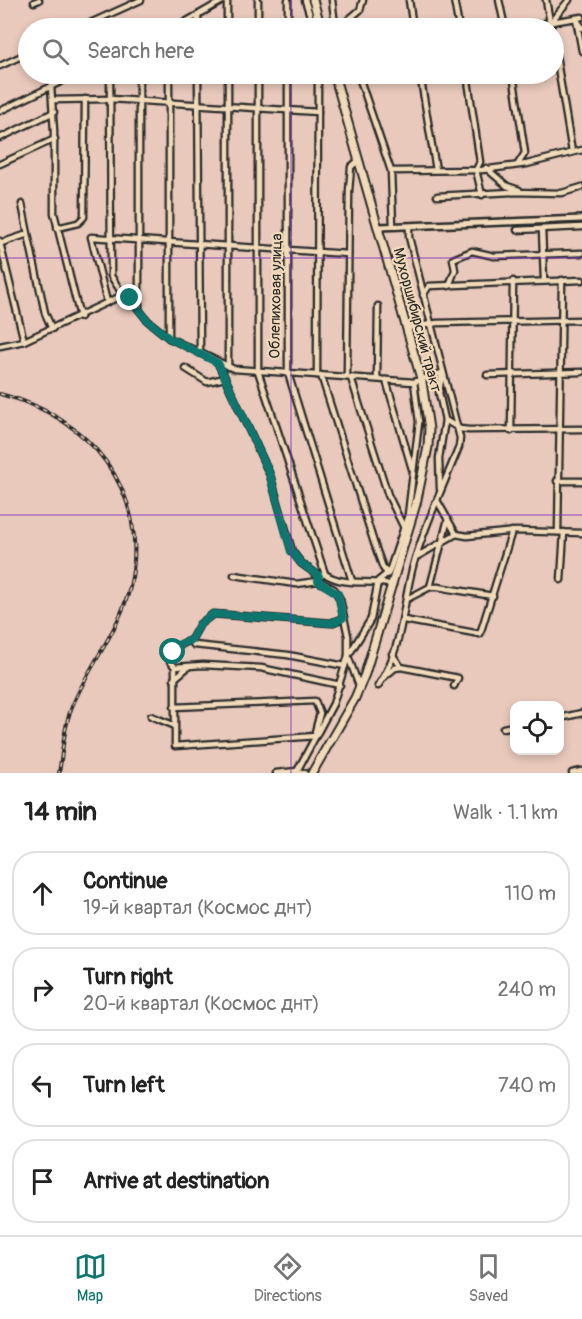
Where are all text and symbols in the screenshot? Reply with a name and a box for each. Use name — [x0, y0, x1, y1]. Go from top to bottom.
search box — [18, 18, 564, 84]
icon: search — [39, 35, 72, 68]
text: Search here — [87, 37, 194, 65]
street label: Облепиховая улица — [265, 233, 287, 359]
street label: Мухоршибирский тракт — [389, 246, 446, 395]
route end — [116, 284, 142, 310]
route start — [159, 638, 185, 664]
map controls — [510, 701, 564, 755]
button: locate — [510, 701, 564, 755]
text: 14 min — [24, 796, 97, 828]
text: Walk · 1.1 km — [453, 800, 558, 825]
text: Continue — [83, 867, 167, 895]
icon: ahead — [26, 877, 59, 910]
text: 110 m — [505, 881, 556, 906]
text: 19-й квартал (Космос днт) — [83, 895, 313, 920]
text: Turn right — [83, 963, 173, 991]
icon: right — [26, 973, 59, 1006]
text: 240 m — [497, 977, 556, 1002]
text: 20-й квартал (Космос днт) — [83, 991, 320, 1016]
icon: left — [26, 1069, 59, 1102]
text: Turn left — [83, 1071, 165, 1099]
text: 740 m — [498, 1073, 556, 1098]
icon: arrive — [26, 1165, 59, 1198]
text: Arrive at destination — [83, 1167, 269, 1195]
tab: Map — [74, 1250, 107, 1306]
tab: Directions — [254, 1250, 322, 1306]
tab: Saved — [469, 1250, 508, 1306]

